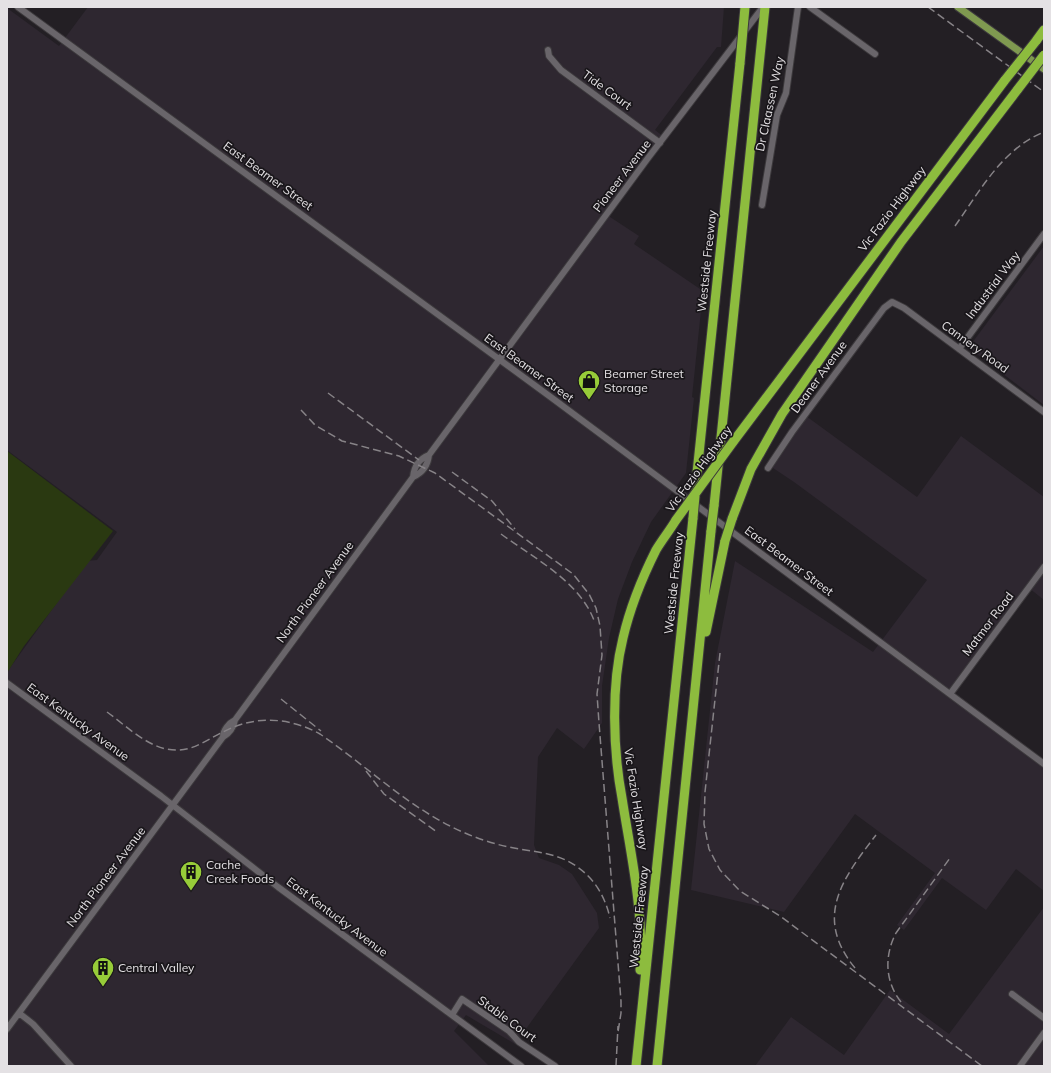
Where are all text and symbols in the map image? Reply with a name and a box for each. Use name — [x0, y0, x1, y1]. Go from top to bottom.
street label: Dr Claassen Way — [752, 54, 787, 153]
street label: Tide Court — [580, 67, 635, 113]
street label: Pioneer Avenue — [589, 136, 654, 215]
street label: East Beamer Street — [221, 138, 316, 213]
street label: Vic Fazio Highway — [855, 162, 929, 254]
street label: Westside Freeway — [694, 209, 719, 313]
street label: Industrial Way — [962, 247, 1023, 322]
street label: Cannery Road — [939, 317, 1012, 376]
street label: East Beamer Street — [482, 330, 577, 405]
street label: Deaner Avenue — [787, 338, 850, 416]
place label: Beamer Street Storage — [604, 366, 684, 395]
shop icon: Beamer Street Storage — [576, 368, 602, 401]
street label: Vic Fazio Highway — [662, 422, 735, 515]
street label: East Beamer Street — [742, 522, 837, 599]
street label: Westside Freeway — [661, 531, 686, 635]
street label: North Pioneer Avenue — [273, 538, 356, 645]
street label: Matmor Road — [959, 589, 1016, 659]
street label: East Kentucky Avenue — [24, 679, 132, 764]
street label: Vic Fazio Highway — [621, 747, 652, 852]
street label: North Pioneer Avenue — [63, 824, 148, 930]
place label: Cache Creek Foods — [206, 857, 274, 886]
building icon: Cache Creek Foods — [178, 859, 204, 892]
street label: Westside Freeway — [626, 865, 651, 969]
street label: East Kentucky Avenue — [284, 874, 391, 960]
building icon: Central Valley — [90, 955, 116, 988]
place label: Central Valley — [118, 960, 195, 975]
street label: Stable Court — [475, 992, 540, 1045]

